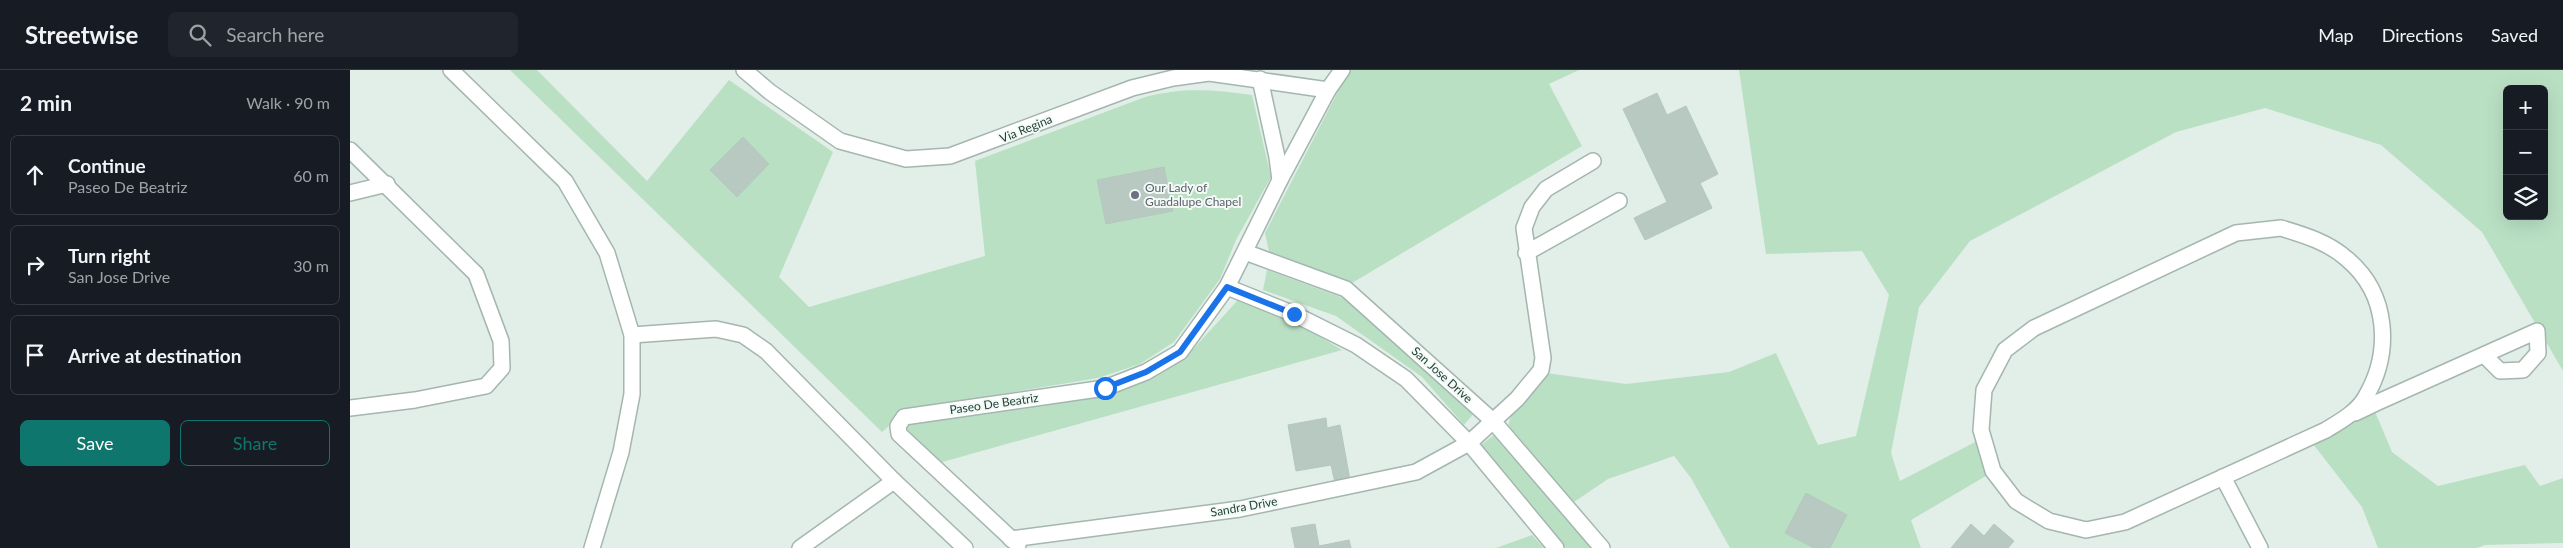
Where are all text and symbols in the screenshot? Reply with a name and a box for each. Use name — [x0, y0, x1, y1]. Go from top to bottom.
search box — [168, 12, 518, 57]
text: Streetwise — [25, 20, 138, 49]
icon: search — [186, 21, 214, 49]
text: Search here — [226, 23, 324, 46]
text: Map — [2318, 24, 2354, 46]
text: Directions — [2382, 24, 2463, 46]
text: Saved — [2491, 24, 2538, 46]
map controls — [2503, 85, 2548, 220]
button: + — [2503, 85, 2548, 130]
text: 2 min — [20, 90, 72, 115]
text: Walk · 90 m — [246, 93, 330, 112]
street label: Via Regina — [997, 111, 1054, 146]
button: − — [2503, 130, 2548, 175]
text: Continue — [68, 154, 146, 177]
icon: ahead — [21, 161, 49, 189]
text: 60 m — [293, 166, 329, 185]
button: layers — [2503, 175, 2548, 220]
text: Paseo De Beatriz — [68, 177, 188, 196]
place label: Our Lady of Guadalupe Chapel — [1145, 180, 1241, 209]
marker: Our Lady of Guadalupe Chapel — [1129, 189, 1141, 201]
text: Turn right — [68, 244, 150, 267]
icon: right — [21, 251, 49, 279]
text: 30 m — [293, 256, 329, 275]
text: San Jose Drive — [68, 267, 170, 286]
route end — [1283, 303, 1306, 326]
icon: arrive — [21, 341, 49, 369]
street label: San Jose Drive — [1409, 343, 1476, 406]
text: Arrive at destination — [68, 344, 241, 367]
route start — [1094, 377, 1117, 400]
street label: Paseo De Beatriz — [948, 390, 1040, 417]
button: Save — [20, 420, 170, 466]
button: Share — [180, 420, 330, 466]
street label: Sandra Drive — [1209, 493, 1279, 520]

